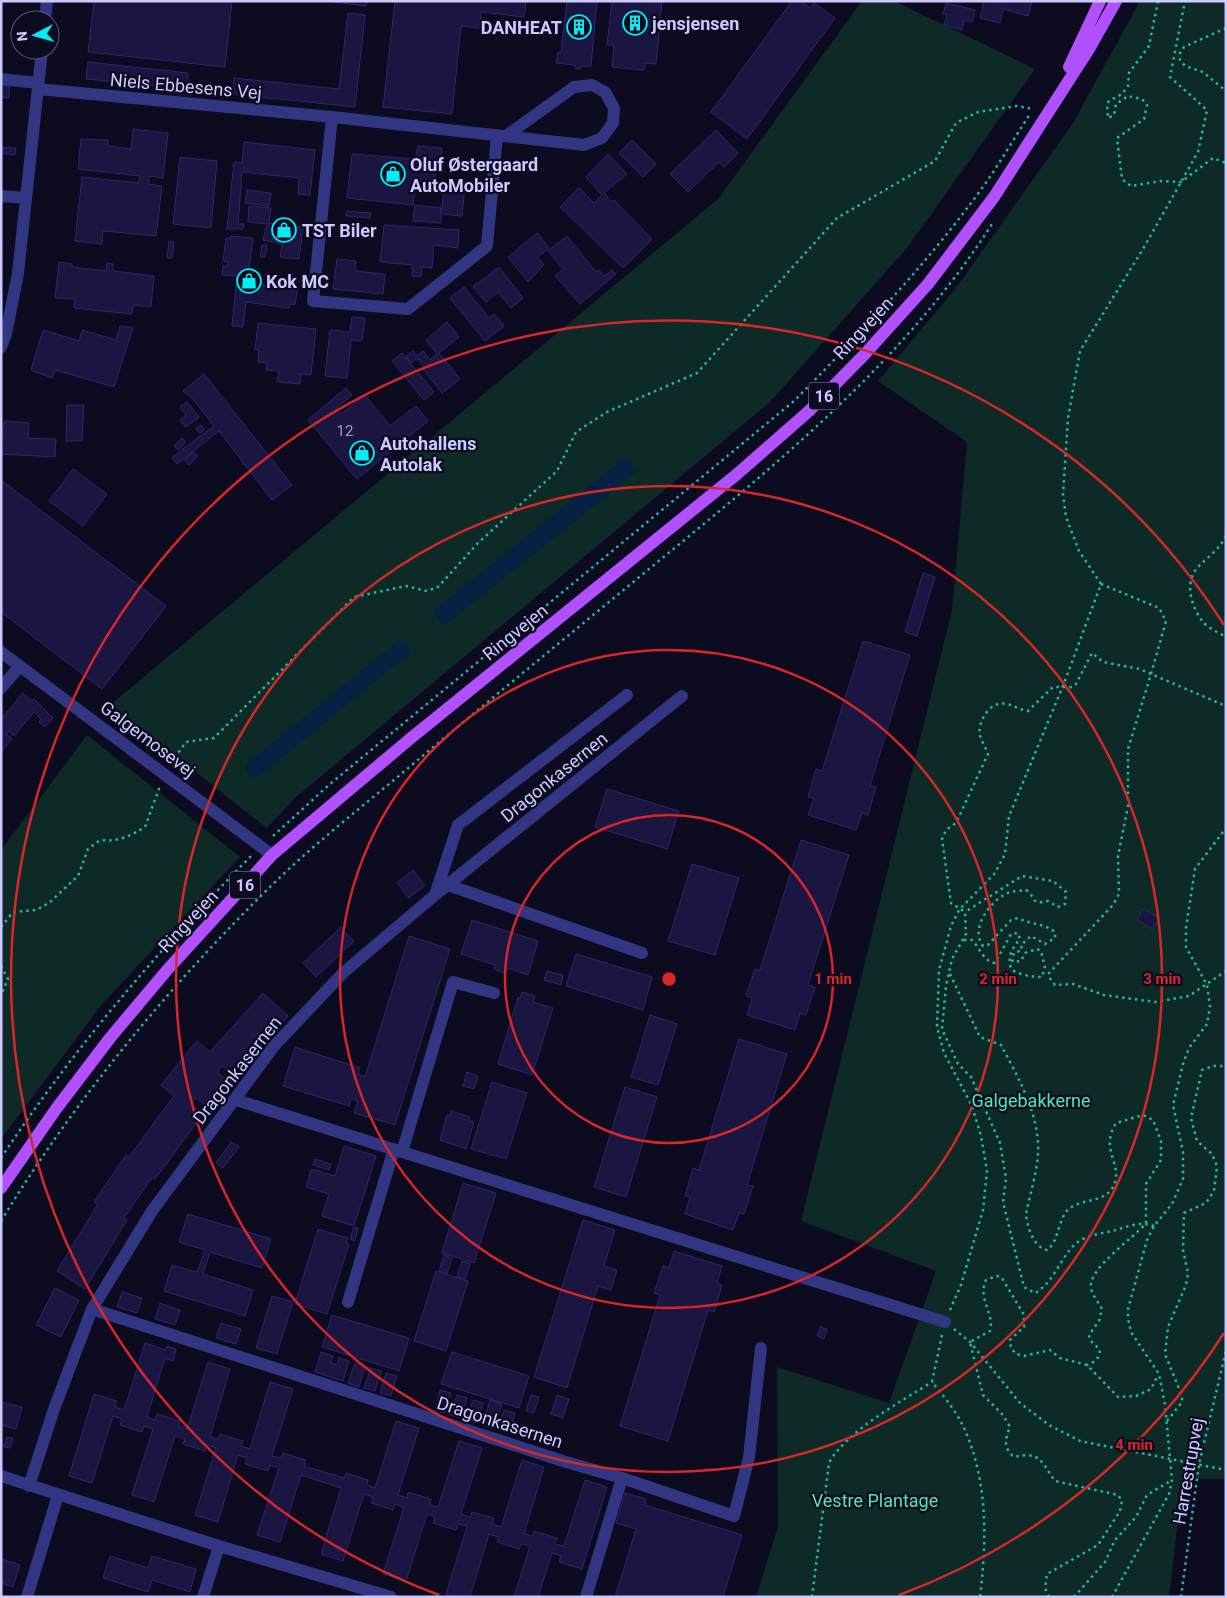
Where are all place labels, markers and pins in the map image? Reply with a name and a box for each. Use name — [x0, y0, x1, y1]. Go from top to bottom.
building icon: jensjensen — [622, 10, 648, 36]
place label: jensjensen — [651, 13, 739, 34]
building icon: DANHEAT — [566, 14, 592, 40]
place label: DANHEAT — [481, 17, 562, 38]
place label: Oluf Østergaard AutoMobiler — [410, 154, 538, 196]
shop icon: Oluf Østergaard AutoMobiler — [380, 161, 406, 187]
shop icon: TST Biler — [271, 217, 297, 243]
place label: TST Biler — [302, 220, 377, 241]
shop icon: Kok MC — [236, 268, 262, 294]
place label: Kok MC — [266, 271, 329, 292]
place label: Autohallens Autolak — [380, 433, 476, 475]
shop icon: Autohallens Autolak — [349, 440, 375, 466]
centre of rings — [660, 970, 678, 988]

